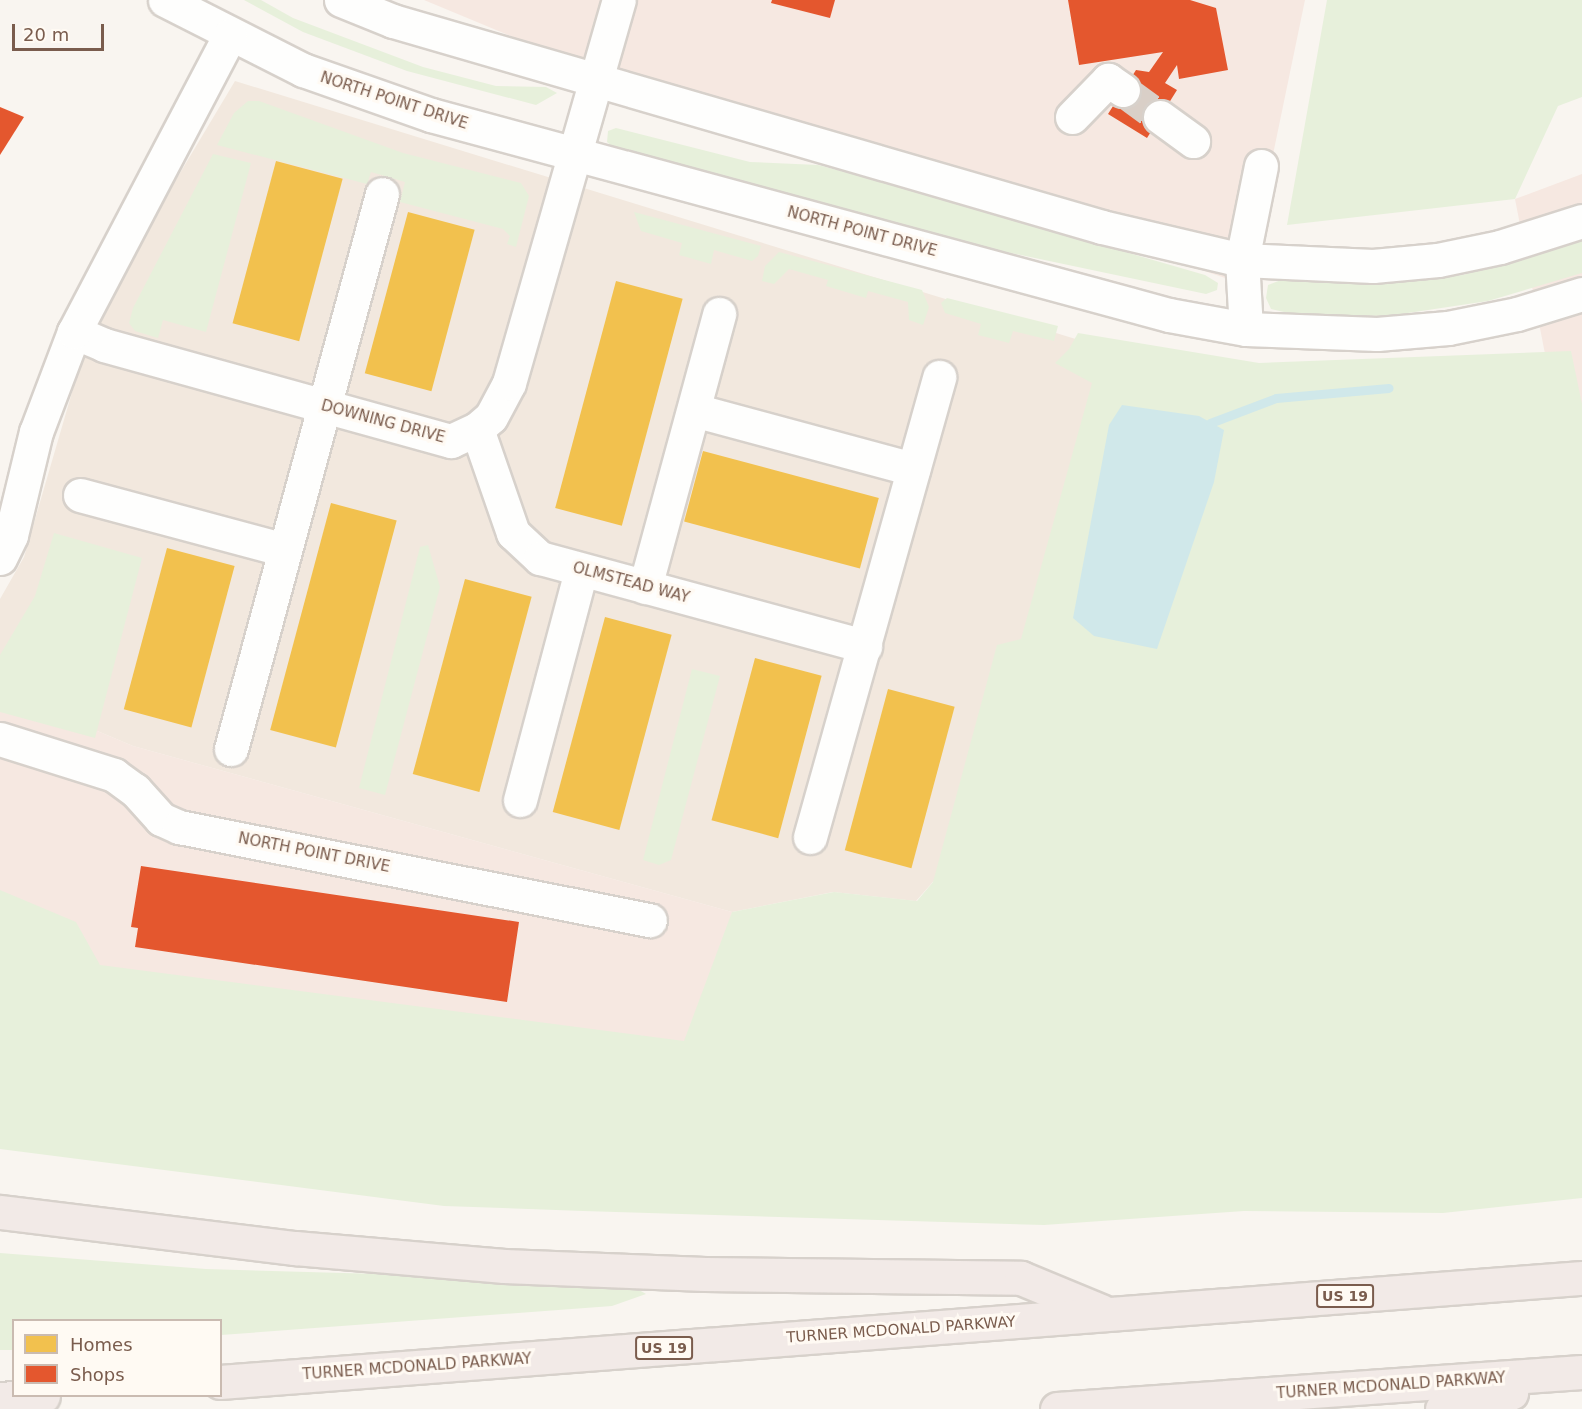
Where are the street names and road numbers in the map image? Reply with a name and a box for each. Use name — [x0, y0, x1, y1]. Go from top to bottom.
street label: NORTH POINT DRIVE — [318, 69, 470, 133]
street label: NORTH POINT DRIVE — [785, 203, 939, 261]
street label: DOWNING DRIVE — [319, 397, 447, 447]
street label: OLMSTEAD WAY — [571, 559, 691, 607]
street label: NORTH POINT DRIVE — [237, 829, 391, 877]
road number: US 19 — [1315, 1285, 1375, 1307]
street label: TURNER MCDONALD PARKWAY — [786, 1313, 1016, 1347]
road number: US 19 — [634, 1337, 694, 1359]
street label: TURNER MCDONALD PARKWAY — [302, 1350, 532, 1384]
street label: TURNER MCDONALD PARKWAY — [1276, 1369, 1506, 1403]

